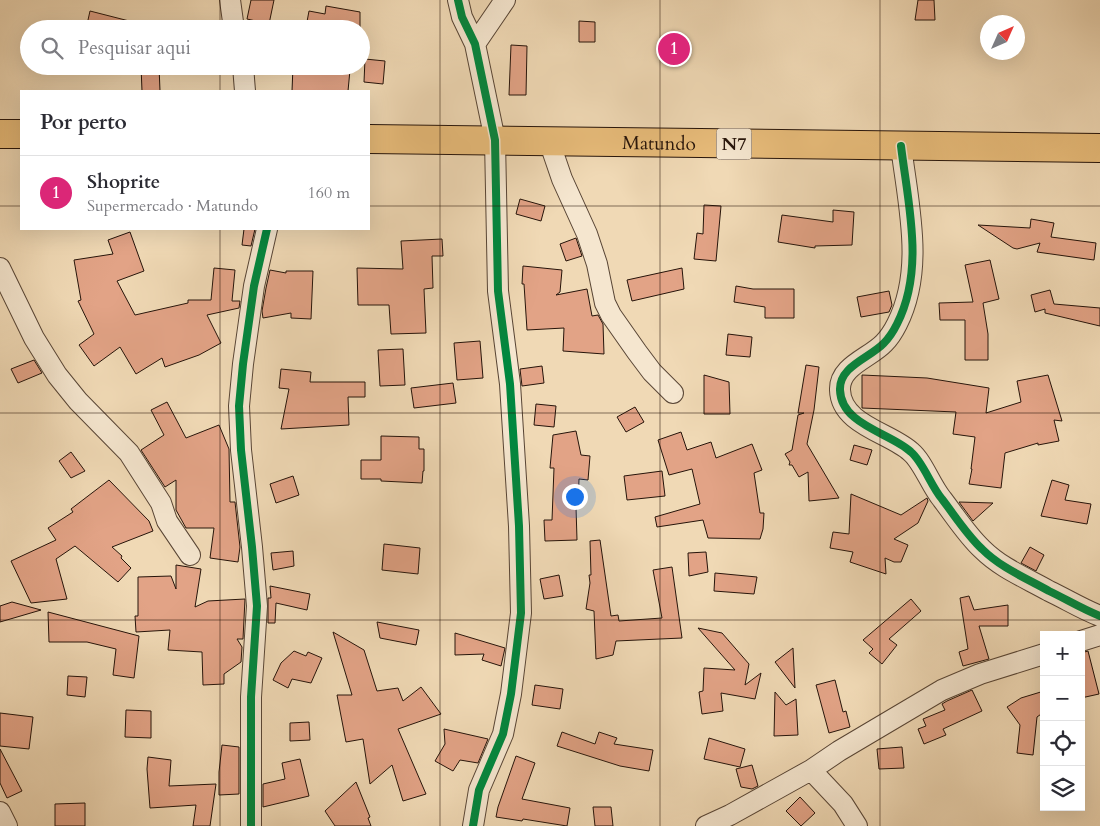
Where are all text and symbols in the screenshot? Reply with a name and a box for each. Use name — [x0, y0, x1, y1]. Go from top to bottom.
north arrow — [980, 15, 1025, 60]
search box — [20, 20, 370, 75]
pin: 1 — [658, 30, 690, 68]
icon: search — [38, 34, 66, 62]
text: Pesquisar aqui — [78, 35, 191, 61]
text: Por perto — [40, 108, 127, 137]
road number: N7 — [716, 128, 752, 160]
street label: Matundo — [622, 130, 696, 157]
text: Shoprite — [87, 169, 160, 195]
text: 1 — [52, 182, 60, 204]
text: 160 m — [308, 182, 350, 204]
text: Supermercado · Matundo — [87, 195, 258, 217]
your location — [562, 484, 588, 510]
map controls — [1040, 631, 1085, 811]
button: + — [1040, 631, 1085, 676]
button: − — [1040, 676, 1085, 721]
button: locate — [1040, 721, 1085, 766]
button: layers — [1040, 766, 1085, 811]

